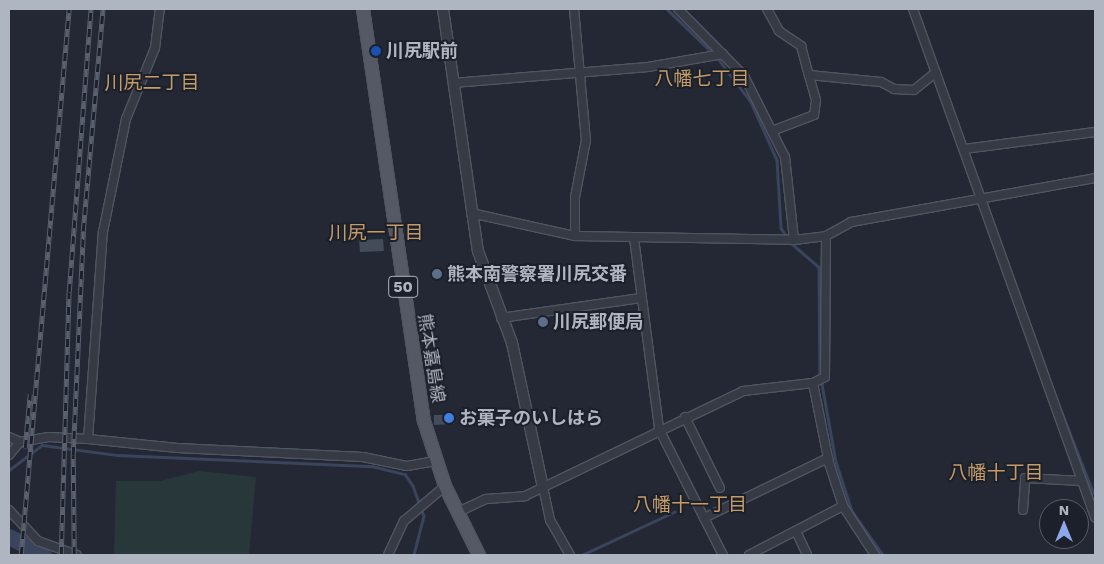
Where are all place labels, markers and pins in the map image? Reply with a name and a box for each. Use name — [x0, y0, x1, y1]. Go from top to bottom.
place label: 川尻駅前 — [386, 40, 458, 62]
marker: 川尻駅前 — [370, 45, 382, 57]
place label: 熊本南警察署川尻交番 — [447, 263, 627, 285]
marker: 熊本南警察署川尻交番 — [431, 268, 443, 280]
place label: 川尻郵便局 — [553, 311, 643, 333]
marker: 川尻郵便局 — [537, 316, 549, 328]
place label: お菓子のいしはら — [459, 407, 603, 429]
marker: お菓子のいしはら — [443, 412, 455, 424]

